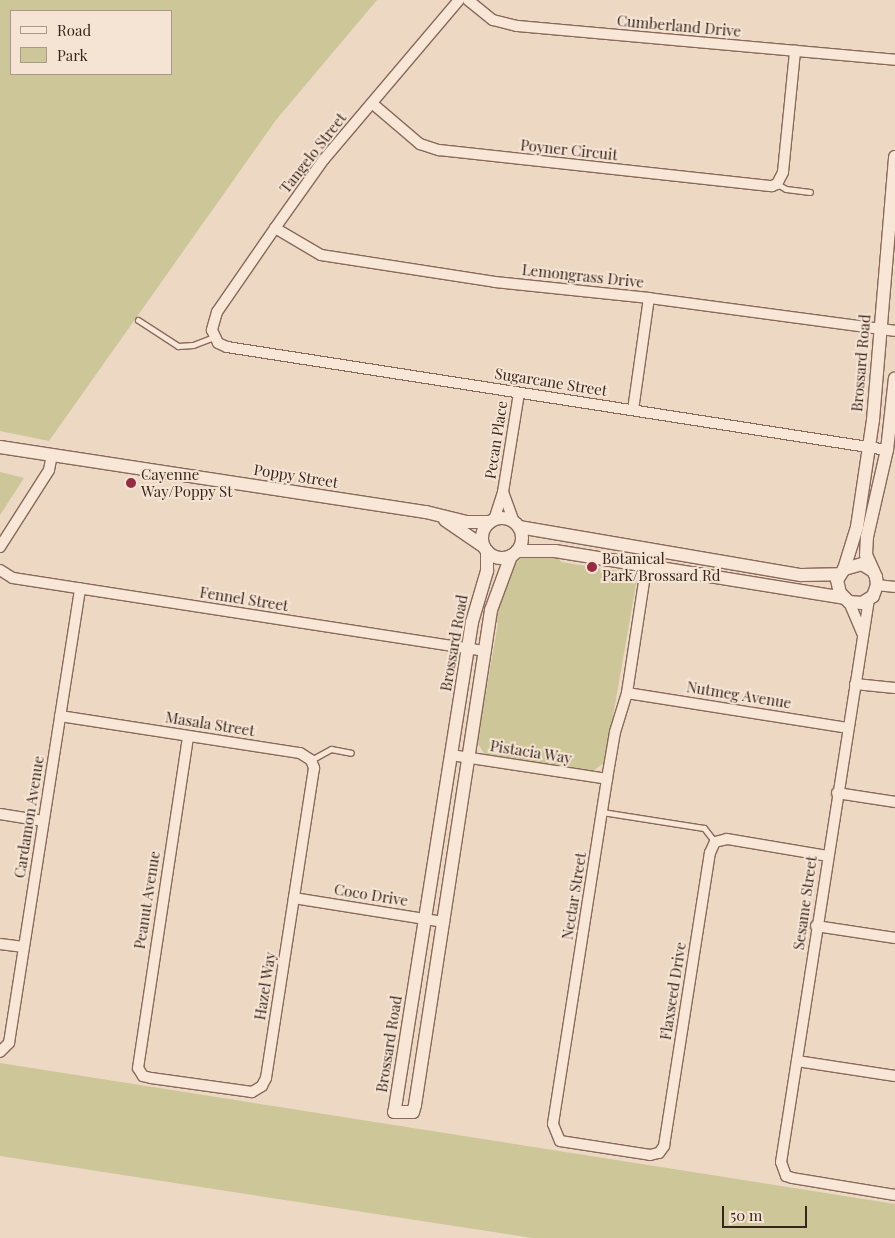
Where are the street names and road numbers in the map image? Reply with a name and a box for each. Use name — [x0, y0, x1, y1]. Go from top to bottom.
street label: Cumberland Drive — [616, 12, 742, 40]
street label: Tangelo Street — [276, 109, 350, 197]
street label: Poyner Circuit — [519, 136, 619, 164]
street label: Lemongrass Drive — [521, 261, 645, 291]
street label: Brossard Road — [848, 314, 874, 412]
street label: Sugarcane Street — [493, 364, 609, 400]
street label: Pecan Place — [481, 400, 511, 480]
street label: Poppy Street — [252, 460, 340, 492]
street label: Fennel Street — [198, 583, 290, 615]
street label: Brossard Road — [437, 593, 471, 693]
street label: Nutmeg Avenue — [685, 678, 793, 712]
street label: Masala Street — [164, 708, 256, 740]
street label: Pistacia Way — [488, 737, 574, 767]
street label: Cardamon Avenue — [10, 754, 48, 880]
street label: Peanut Avenue — [130, 849, 164, 951]
street label: Nectar Street — [558, 851, 590, 941]
street label: Sesame Street — [789, 855, 821, 951]
street label: Coco Drive — [333, 880, 409, 910]
street label: Flaxseed Drive — [656, 941, 690, 1041]
street label: Hazel Way — [251, 950, 279, 1022]
street label: Brossard Road — [372, 994, 406, 1094]

